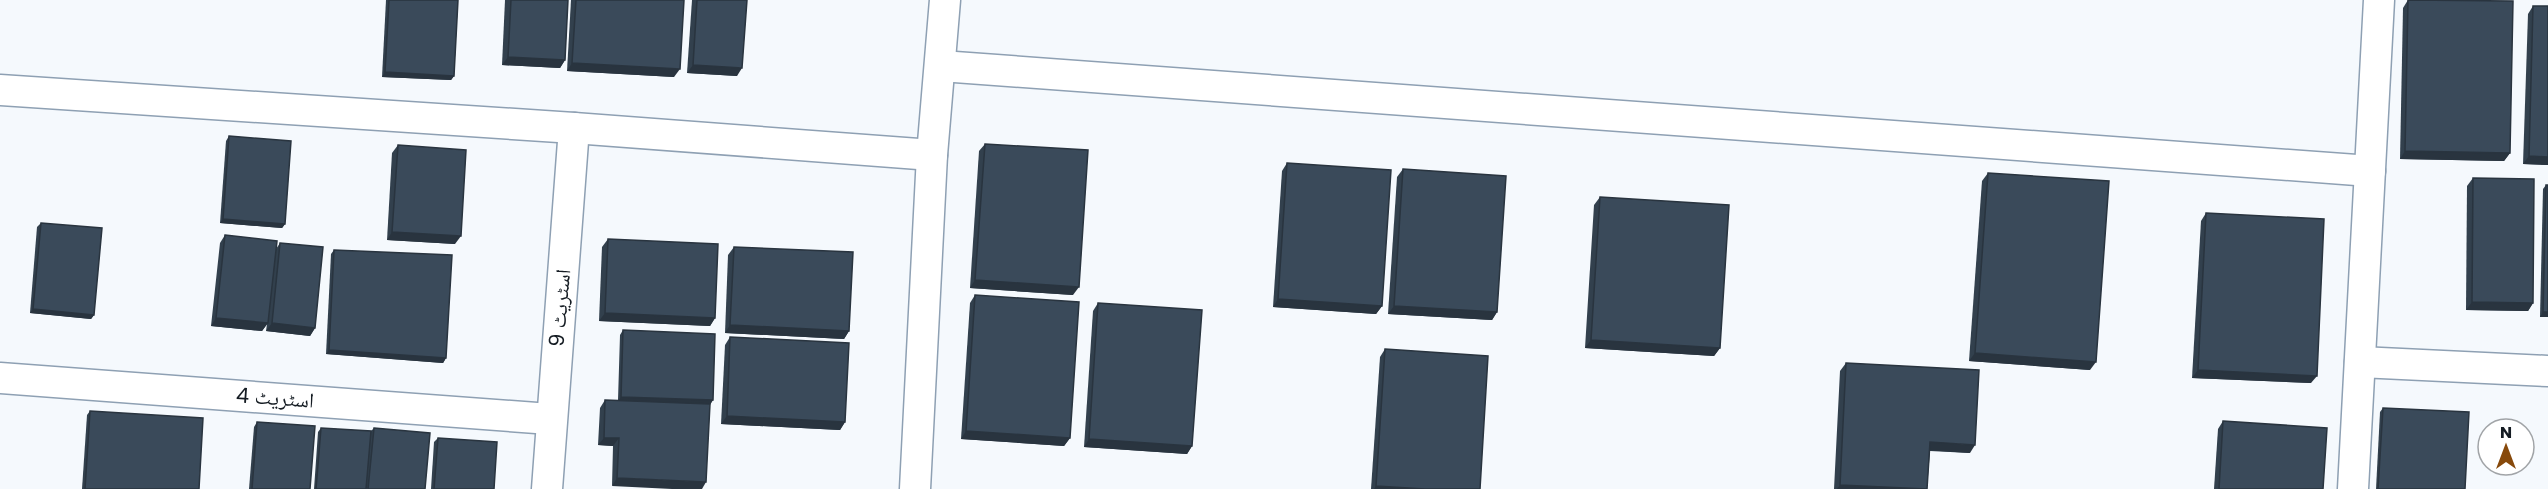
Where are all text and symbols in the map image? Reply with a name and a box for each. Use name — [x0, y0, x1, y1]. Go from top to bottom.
street label: اسٹریٹ 9 — [542, 268, 577, 348]
street label: اسٹریٹ 4 — [235, 380, 315, 415]
north arrow — [2476, 417, 2536, 477]
text: N — [2500, 421, 2512, 444]

